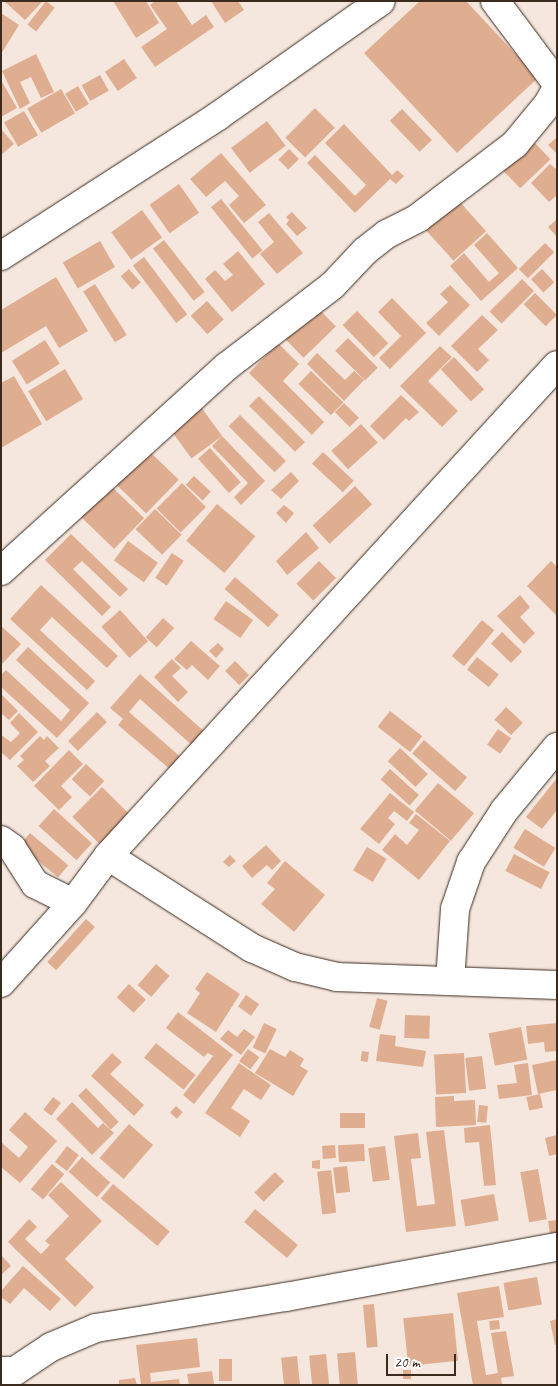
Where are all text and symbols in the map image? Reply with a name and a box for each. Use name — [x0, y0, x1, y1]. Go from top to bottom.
scale bar — [388, 1344, 458, 1376]
text: 20 m — [394, 1353, 420, 1372]

